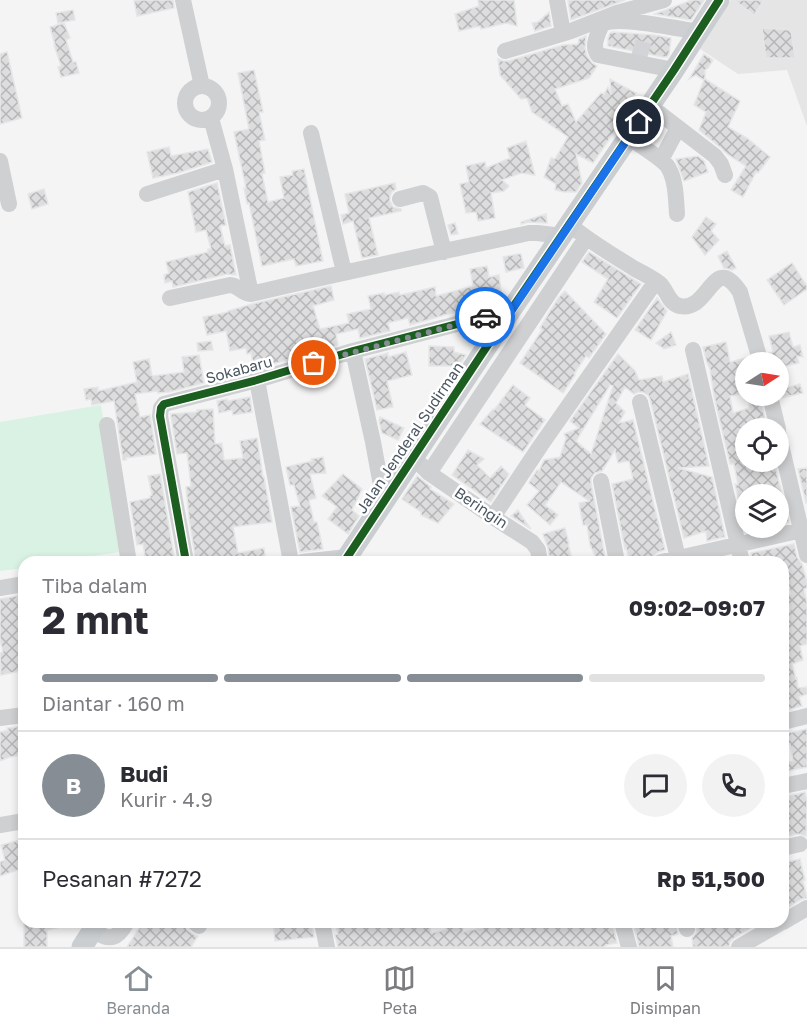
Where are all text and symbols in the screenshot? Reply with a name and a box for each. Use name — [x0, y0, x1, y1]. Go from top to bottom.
pin — [613, 96, 664, 147]
icon: home — [622, 105, 655, 138]
courier — [455, 287, 515, 347]
icon: car — [469, 301, 502, 334]
pin — [288, 337, 339, 388]
icon: bag — [297, 346, 330, 379]
street label: Sokabaru — [204, 352, 274, 387]
north arrow — [735, 352, 789, 406]
map controls — [735, 352, 789, 538]
street label: Jalan Jenderal Sudirman — [352, 358, 467, 517]
button: locate — [735, 418, 789, 472]
street label: Beringin — [452, 483, 512, 531]
button: layers — [735, 484, 789, 538]
text: Tiba dalam — [42, 573, 147, 597]
text: 09:02–09:07 — [629, 594, 765, 621]
text: 2 mnt — [42, 596, 149, 643]
text: Diantar · 160 m — [42, 691, 185, 715]
button: chat — [624, 754, 687, 817]
button: phone — [702, 754, 765, 817]
text: Budi — [120, 760, 168, 787]
text: B — [66, 772, 81, 799]
text: Kurir · 4.9 — [120, 787, 213, 811]
text: Pesanan #7272 — [42, 865, 202, 892]
text: Rp 51,500 — [657, 865, 765, 892]
tab: Beranda — [106, 962, 170, 1018]
tab: Peta — [382, 962, 417, 1018]
tab: Disimpan — [630, 962, 701, 1018]

